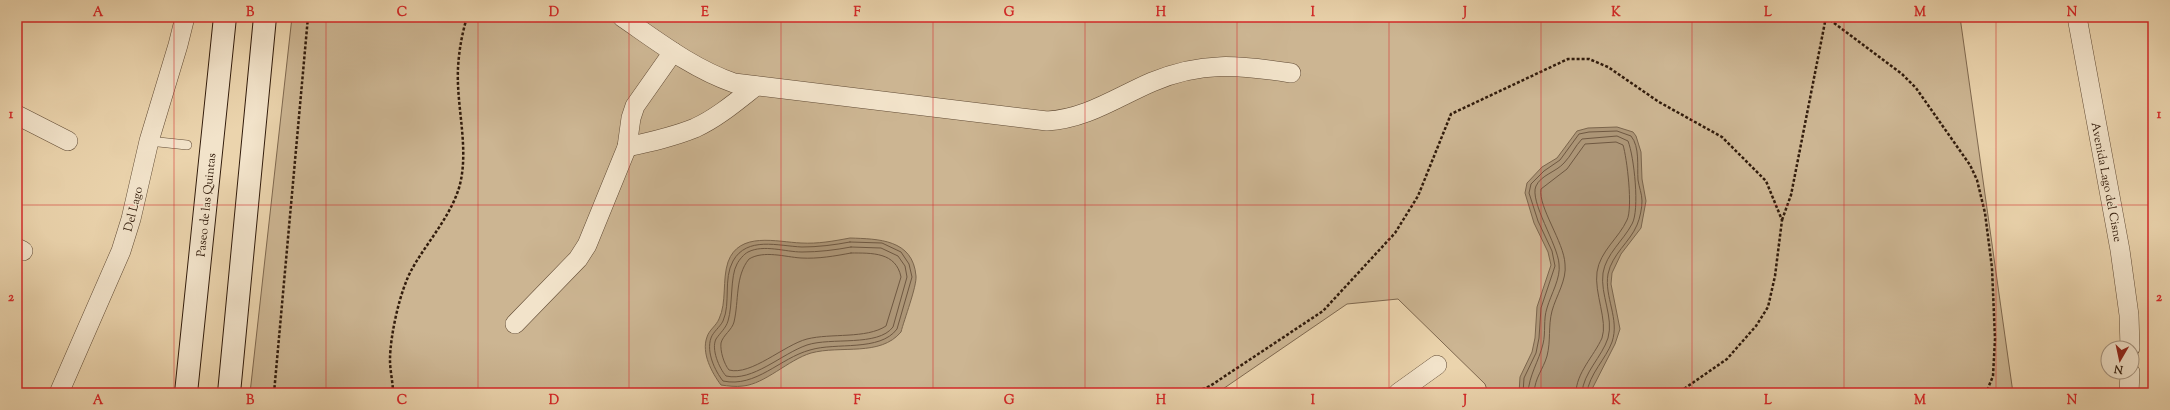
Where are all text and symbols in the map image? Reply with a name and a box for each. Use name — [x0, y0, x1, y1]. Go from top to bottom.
text: A — [93, 4, 104, 22]
text: B — [246, 4, 255, 22]
text: C — [397, 4, 407, 22]
text: D — [549, 4, 559, 22]
text: E — [701, 4, 709, 22]
text: F — [853, 4, 861, 22]
text: G — [1004, 4, 1015, 22]
text: H — [1156, 4, 1167, 22]
text: I — [1311, 4, 1316, 22]
text: J — [1462, 4, 1467, 22]
text: K — [1611, 4, 1621, 22]
text: L — [1764, 4, 1772, 22]
text: M — [1914, 4, 1926, 22]
text: N — [2067, 4, 2078, 22]
text: 1 — [9, 106, 14, 124]
text: 1 — [2157, 106, 2162, 124]
street label: Avenida Lago del Cisne — [2086, 121, 2127, 244]
street label: Paseo de las Quintas — [193, 152, 221, 258]
street label: Del Lago — [120, 184, 148, 234]
text: 2 — [8, 289, 15, 307]
text: 2 — [2156, 289, 2163, 307]
north arrow — [2100, 340, 2140, 380]
text: N — [2113, 360, 2125, 378]
text: A — [93, 392, 104, 410]
text: B — [246, 392, 255, 410]
text: C — [397, 392, 407, 410]
text: D — [549, 392, 559, 410]
text: E — [701, 392, 709, 410]
text: F — [853, 392, 861, 410]
text: G — [1004, 392, 1015, 410]
text: H — [1156, 392, 1167, 410]
text: I — [1311, 392, 1316, 410]
text: J — [1462, 392, 1467, 410]
text: K — [1611, 392, 1621, 410]
text: L — [1764, 392, 1772, 410]
text: M — [1914, 392, 1926, 410]
text: N — [2067, 392, 2078, 410]

